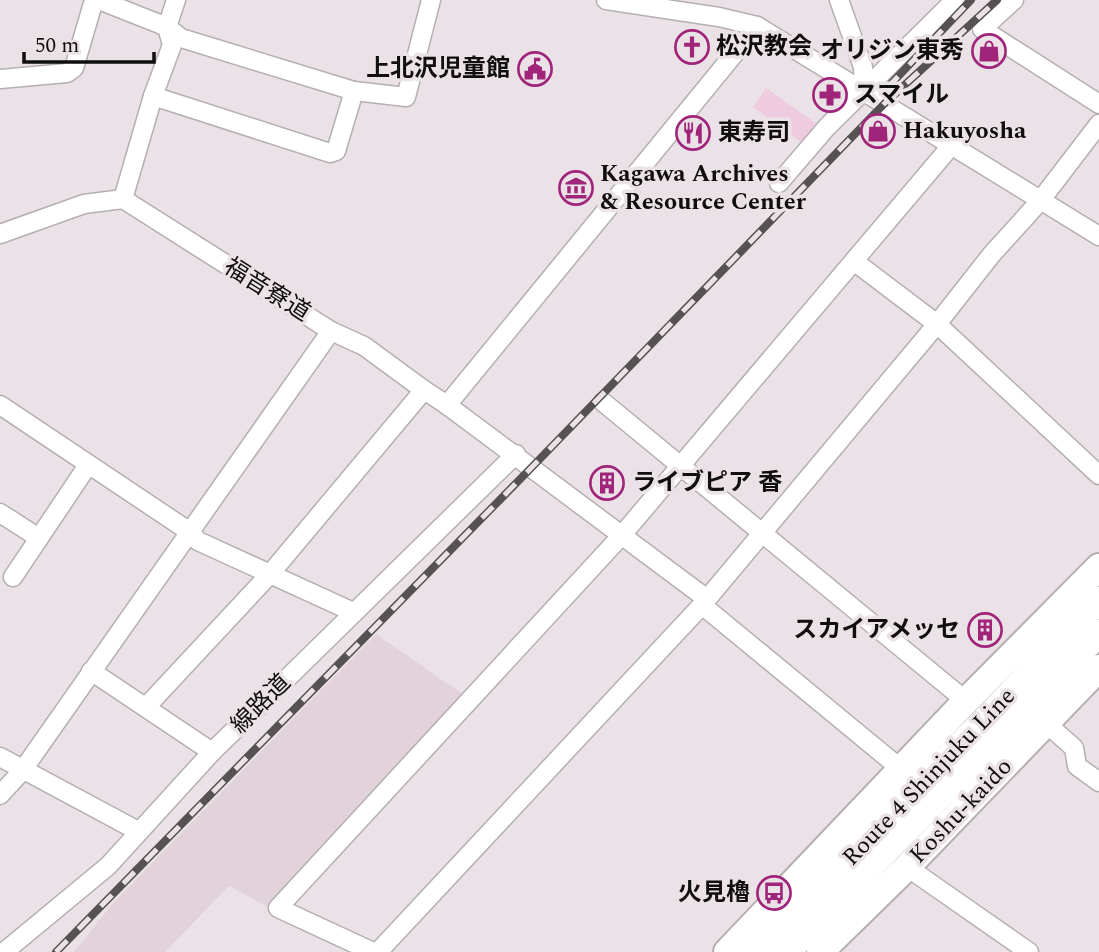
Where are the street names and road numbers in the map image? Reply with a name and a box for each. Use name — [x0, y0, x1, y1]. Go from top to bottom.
street label: 福音寮道 — [217, 249, 317, 331]
street label: 線路道 — [223, 666, 299, 742]
street label: Route 4 Shinjuku Line — [834, 680, 1024, 874]
street label: Koshu-kaido — [901, 750, 1021, 872]

